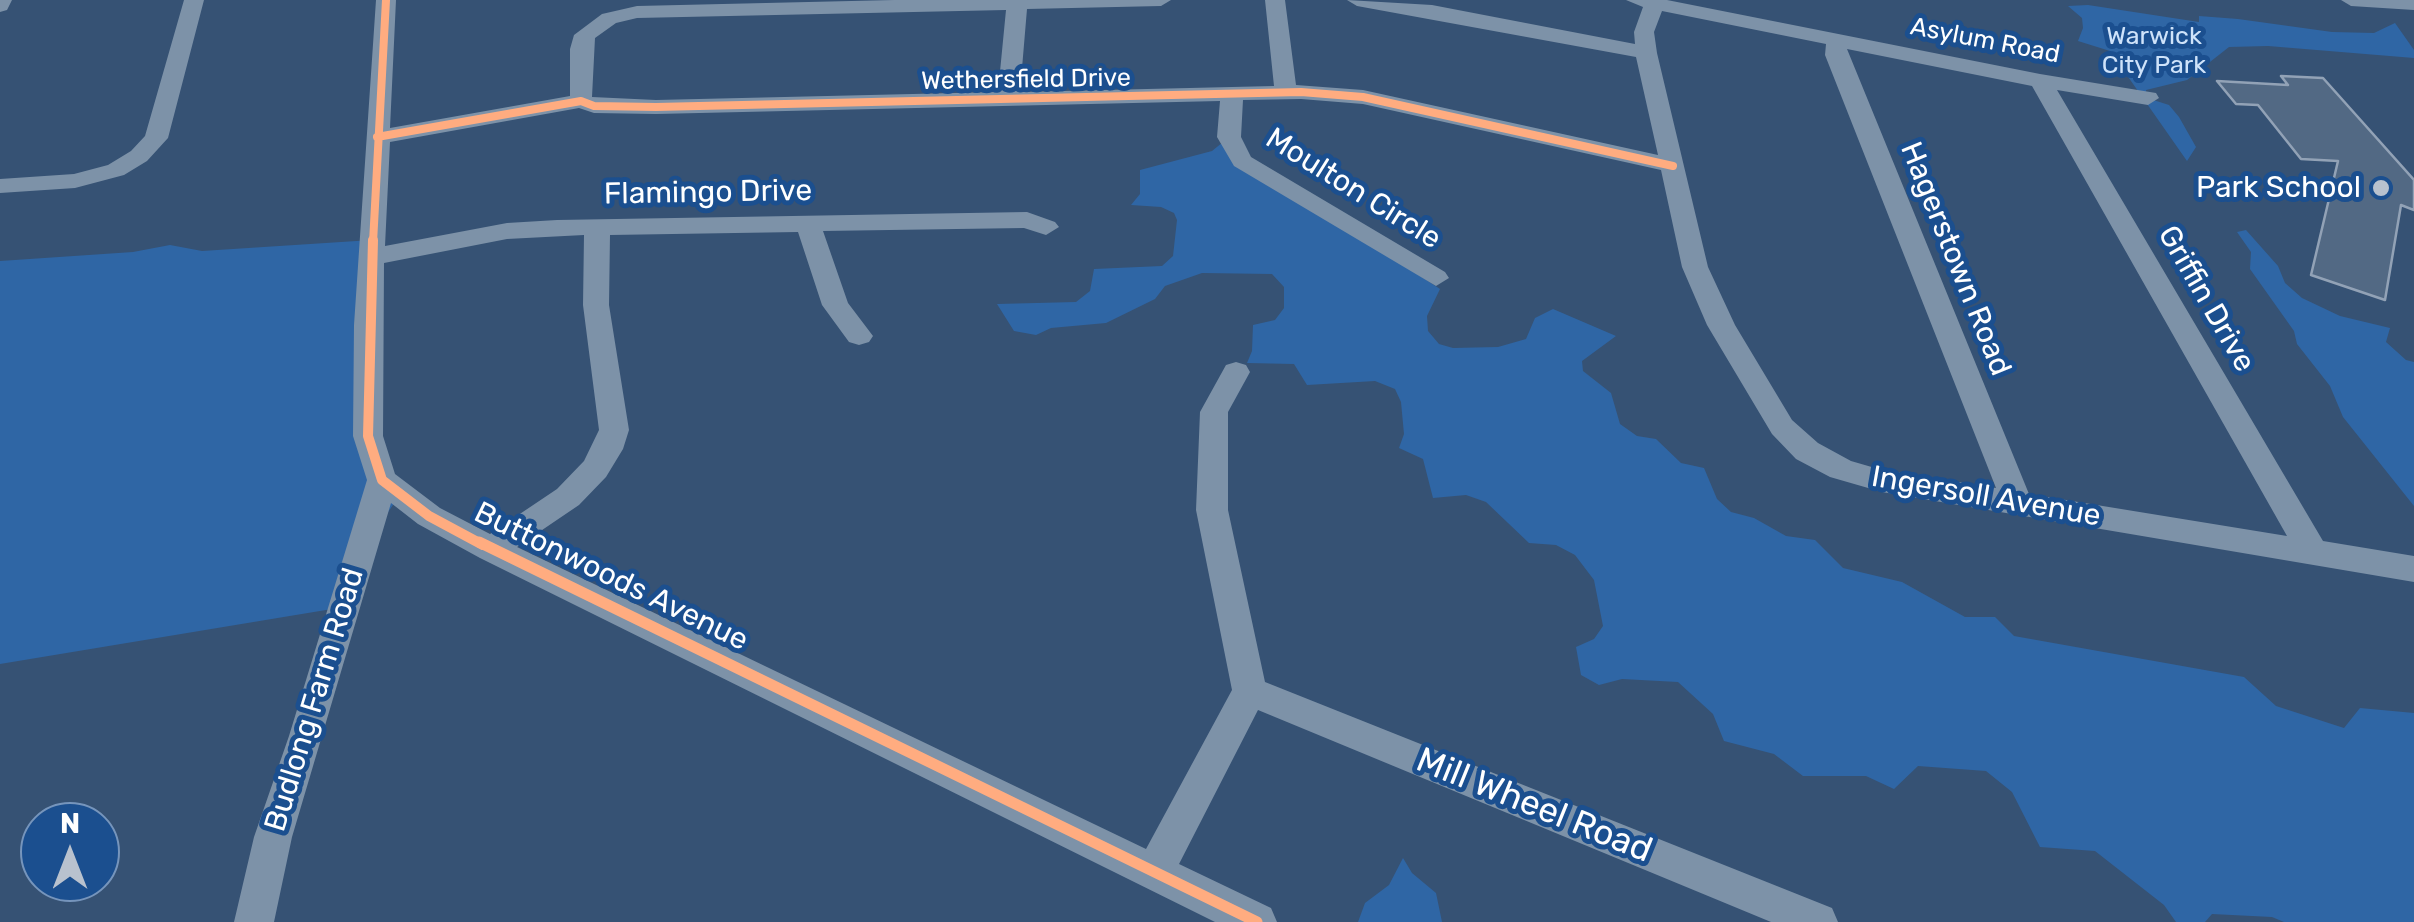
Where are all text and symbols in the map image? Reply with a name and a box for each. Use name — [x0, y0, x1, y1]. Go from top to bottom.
street label: Asylum Road — [1908, 12, 2062, 70]
park label: Warwick City Park — [2102, 22, 2206, 81]
street label: Wethersfield Drive — [921, 63, 1131, 97]
street label: Moulton Circle — [1259, 121, 1447, 257]
street label: Hagerstown Road — [1892, 137, 2018, 381]
place label: Park School — [2196, 170, 2361, 206]
street label: Flamingo Drive — [604, 173, 812, 213]
marker: Park School — [2370, 177, 2392, 199]
street label: Griffin Drive — [2150, 220, 2262, 378]
street label: Ingersoll Avenue — [1869, 459, 2103, 535]
street label: Buttonwoods Avenue — [468, 495, 754, 659]
street label: Budlong Farm Road — [258, 564, 372, 836]
street label: Mill Wheel Road — [1410, 740, 1658, 872]
north arrow — [20, 802, 120, 902]
text: N — [60, 807, 80, 840]

